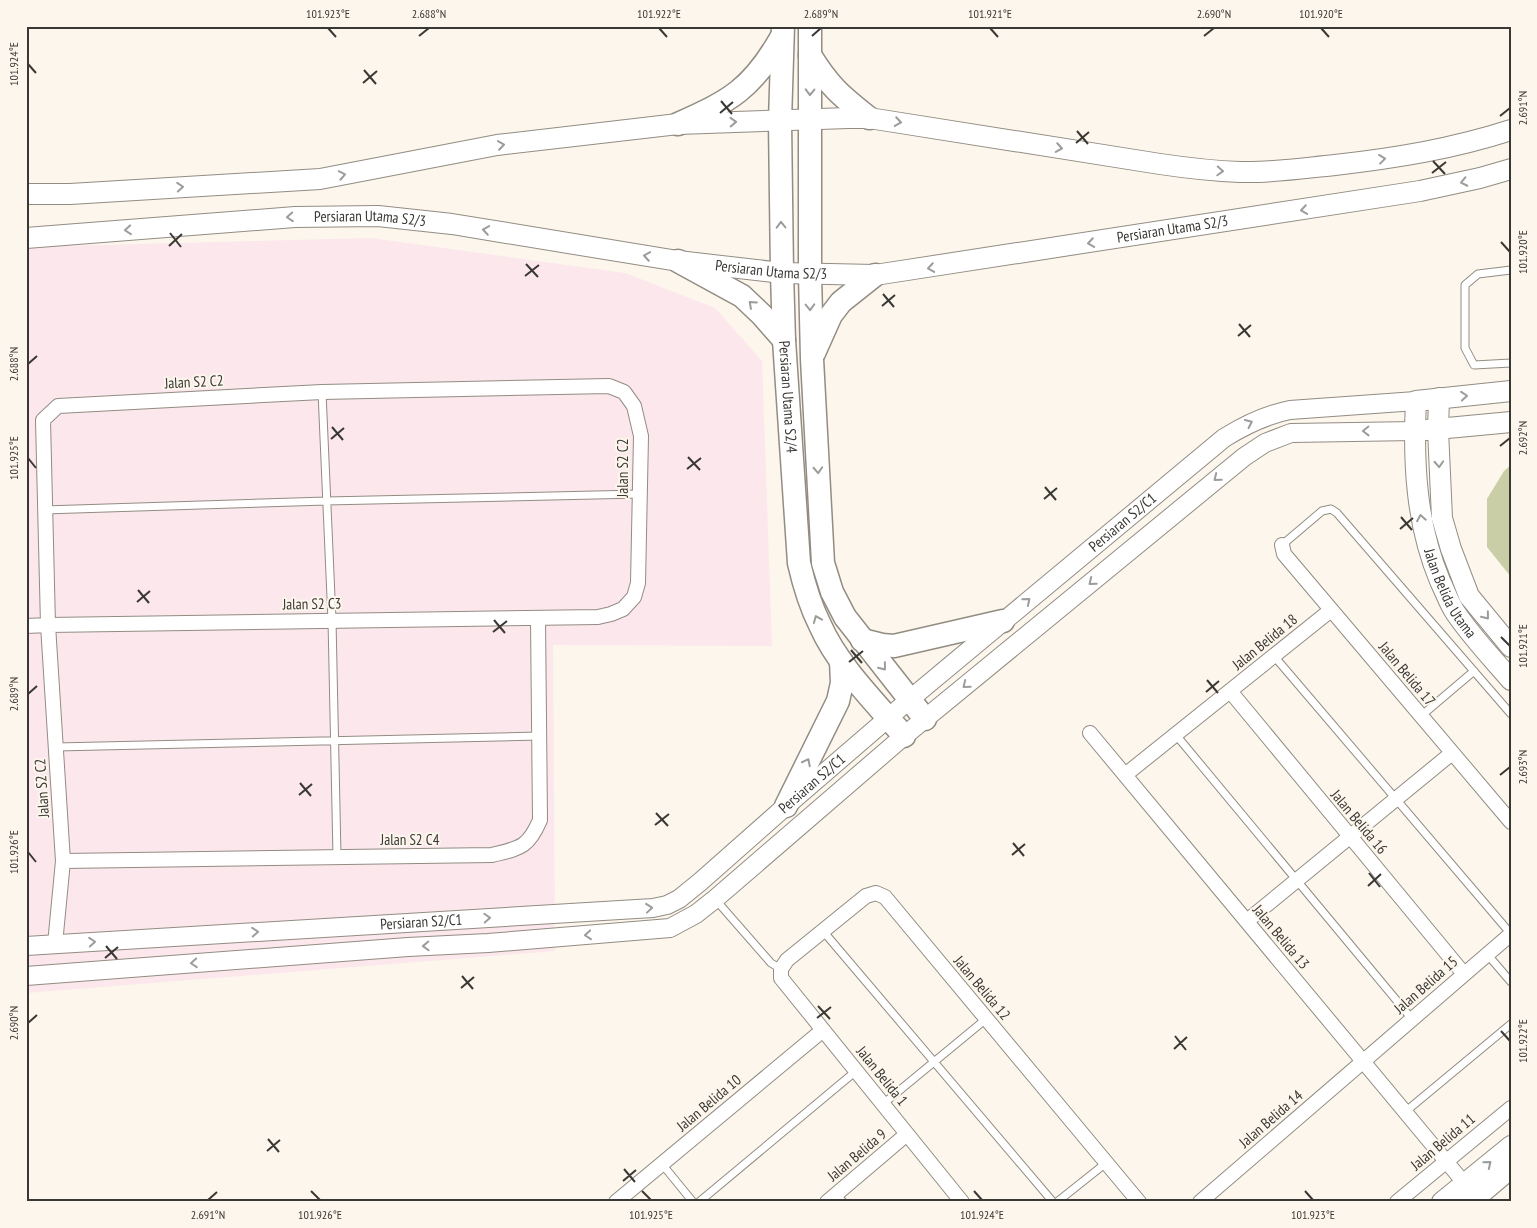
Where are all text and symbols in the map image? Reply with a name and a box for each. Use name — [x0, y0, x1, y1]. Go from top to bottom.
text: 101.923°E — [306, 6, 350, 21]
text: 2.688°N — [412, 6, 446, 21]
text: 101.922°E — [637, 6, 681, 21]
text: 2.689°N — [804, 6, 838, 21]
text: 101.921°E — [968, 6, 1012, 21]
text: 2.690°N — [1197, 6, 1231, 21]
text: 101.920°E — [1299, 6, 1343, 21]
text: 101.924°E — [6, 42, 21, 86]
one-way arrow — [805, 89, 815, 97]
text: 2.691°N — [1515, 91, 1530, 125]
one-way arrow — [729, 117, 737, 128]
one-way arrow — [894, 117, 903, 127]
one-way arrow — [498, 140, 506, 151]
one-way arrow — [1055, 143, 1063, 153]
one-way arrow — [1378, 154, 1386, 165]
one-way arrow — [1216, 165, 1224, 176]
one-way arrow — [337, 170, 346, 180]
one-way arrow — [1459, 176, 1468, 186]
one-way arrow — [176, 182, 184, 193]
one-way arrow — [1299, 204, 1308, 214]
street label: Persiaran Utama S2/3 — [314, 206, 427, 230]
street label: Persiaran Utama S2/3 — [1115, 211, 1229, 247]
one-way arrow — [285, 212, 293, 223]
one-way arrow — [776, 220, 786, 228]
one-way arrow — [123, 224, 131, 235]
one-way arrow — [482, 225, 490, 236]
text: 101.920°E — [1515, 230, 1530, 274]
one-way arrow — [1087, 237, 1095, 248]
one-way arrow — [642, 251, 650, 262]
street label: Persiaran Utama S2/3 — [714, 255, 827, 283]
one-way arrow — [926, 262, 934, 273]
one-way arrow — [748, 301, 757, 310]
one-way arrow — [805, 304, 816, 312]
street label: Persiaran Utama S2/4 — [775, 340, 802, 454]
text: 2.688°N — [6, 347, 21, 381]
street label: Jalan S2 C2 — [163, 370, 224, 393]
one-way arrow — [1460, 391, 1468, 402]
one-way arrow — [1244, 419, 1253, 430]
text: 2.692°N — [1515, 421, 1530, 455]
one-way arrow — [1362, 426, 1370, 436]
text: 101.925°E — [6, 436, 21, 480]
street label: Jalan S2 C2 — [613, 439, 632, 498]
one-way arrow — [1434, 461, 1445, 469]
one-way arrow — [812, 466, 823, 474]
one-way arrow — [1214, 473, 1223, 482]
street label: Persiaran S2/C1 — [1085, 488, 1160, 555]
one-way arrow — [1416, 514, 1427, 522]
street label: Jalan Belida Utama — [1420, 545, 1481, 642]
one-way arrow — [1089, 576, 1098, 584]
street label: Jalan S2 C3 — [281, 593, 342, 614]
one-way arrow — [1021, 599, 1030, 607]
street label: Jalan Belida 18 — [1228, 610, 1301, 674]
one-way arrow — [1480, 610, 1488, 619]
one-way arrow — [813, 615, 823, 624]
text: 101.921°E — [1515, 624, 1530, 668]
street label: Jalan Belida 17 — [1374, 637, 1440, 710]
one-way arrow — [878, 661, 886, 670]
text: 2.689°N — [6, 677, 21, 711]
one-way arrow — [963, 679, 972, 688]
street label: Persiaran S2/C1 — [774, 749, 849, 817]
text: 2.693°N — [1515, 750, 1530, 784]
street label: Jalan S2 C2 — [30, 758, 53, 819]
one-way arrow — [801, 758, 812, 767]
street label: Jalan Belida 16 — [1326, 785, 1392, 858]
text: 101.926°E — [6, 830, 21, 874]
street label: Jalan S2 C4 — [380, 830, 440, 849]
street label: Jalan Belida 13 — [1248, 900, 1314, 973]
one-way arrow — [645, 902, 653, 913]
street label: Persiaran S2/C1 — [380, 910, 463, 934]
one-way arrow — [483, 912, 491, 923]
one-way arrow — [251, 926, 259, 937]
one-way arrow — [583, 929, 591, 940]
one-way arrow — [89, 936, 97, 947]
one-way arrow — [421, 941, 429, 951]
street label: Jalan Belida 12 — [949, 951, 1015, 1024]
street label: Jalan Belida 15 — [1389, 952, 1461, 1018]
one-way arrow — [190, 957, 198, 968]
text: 2.690°N — [6, 1006, 21, 1040]
text: 101.922°E — [1515, 1019, 1530, 1063]
street label: Jalan Belida 1 — [852, 1041, 912, 1109]
street label: Jalan Belida 10 — [672, 1070, 745, 1136]
street label: Jalan Belida 14 — [1234, 1086, 1307, 1152]
street label: Jalan Belida 11 — [1406, 1109, 1479, 1175]
street label: Jalan Belida 9 — [822, 1124, 890, 1185]
one-way arrow — [1482, 1161, 1491, 1170]
text: 2.691°N — [191, 1207, 225, 1222]
text: 101.926°E — [298, 1207, 342, 1222]
text: 101.925°E — [629, 1207, 673, 1222]
text: 101.924°E — [960, 1207, 1004, 1222]
text: 101.923°E — [1291, 1207, 1335, 1222]

